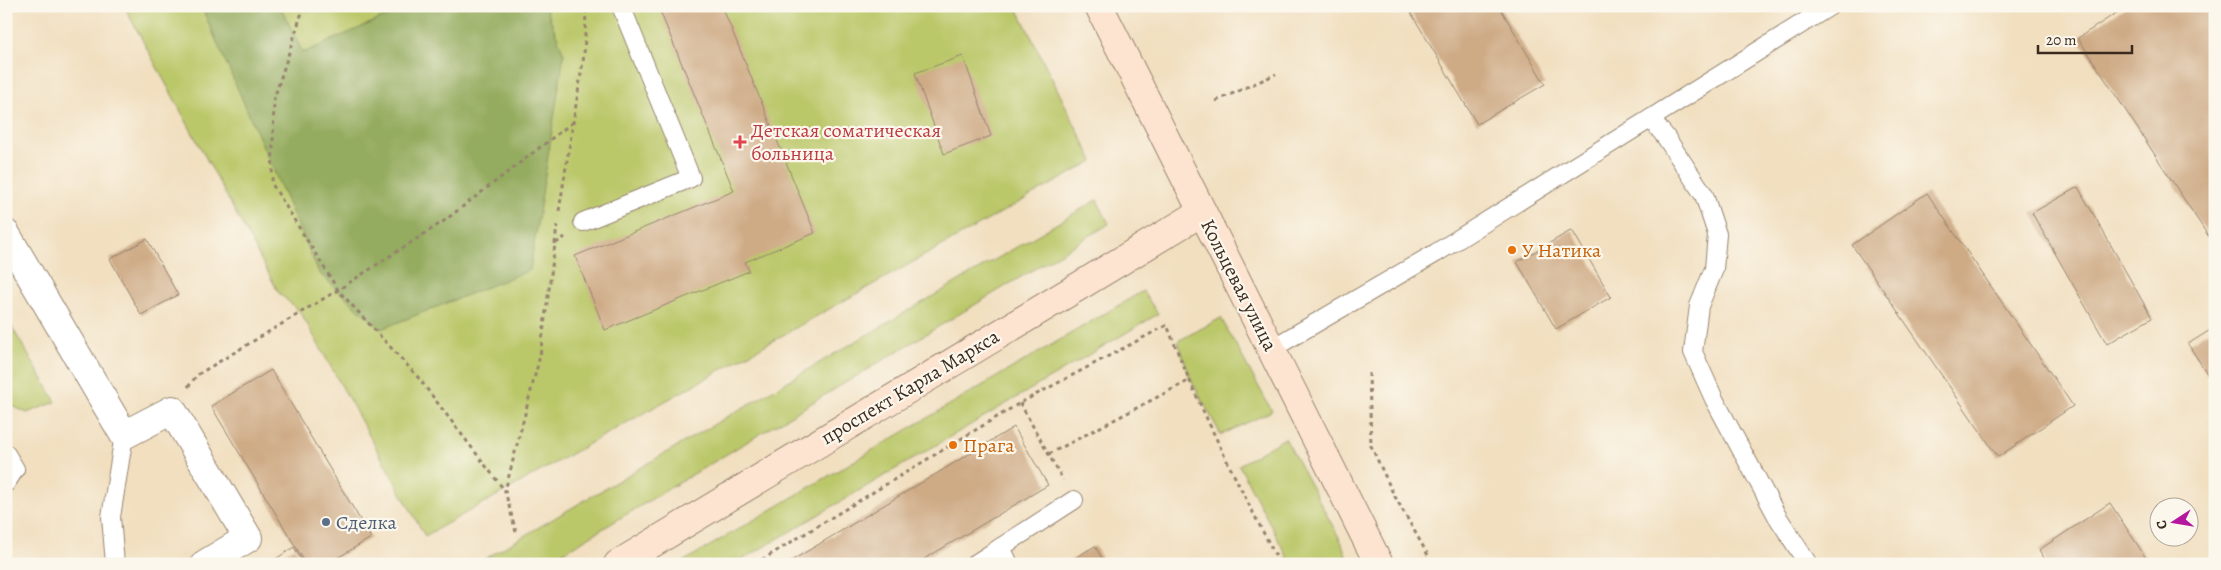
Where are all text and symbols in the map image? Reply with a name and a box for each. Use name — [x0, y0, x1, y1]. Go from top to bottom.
scale bar — [2038, 22, 2132, 54]
text: 20 m — [2046, 30, 2077, 50]
place label: Детская соматическая больница — [751, 117, 941, 167]
marker: Детская соматическая больница — [733, 135, 747, 149]
street label: Кольцевая улица — [1194, 214, 1284, 356]
place label: У Натика — [1522, 237, 1602, 264]
marker: У Натика — [1506, 244, 1518, 256]
street label: проспект Карла Маркса — [816, 323, 1005, 451]
place label: Прага — [963, 432, 1015, 459]
marker: Прага — [947, 439, 959, 451]
north arrow — [2148, 498, 2198, 548]
place label: Сделка — [336, 509, 397, 536]
marker: Сделка — [320, 516, 332, 528]
text: С — [2152, 518, 2172, 531]

